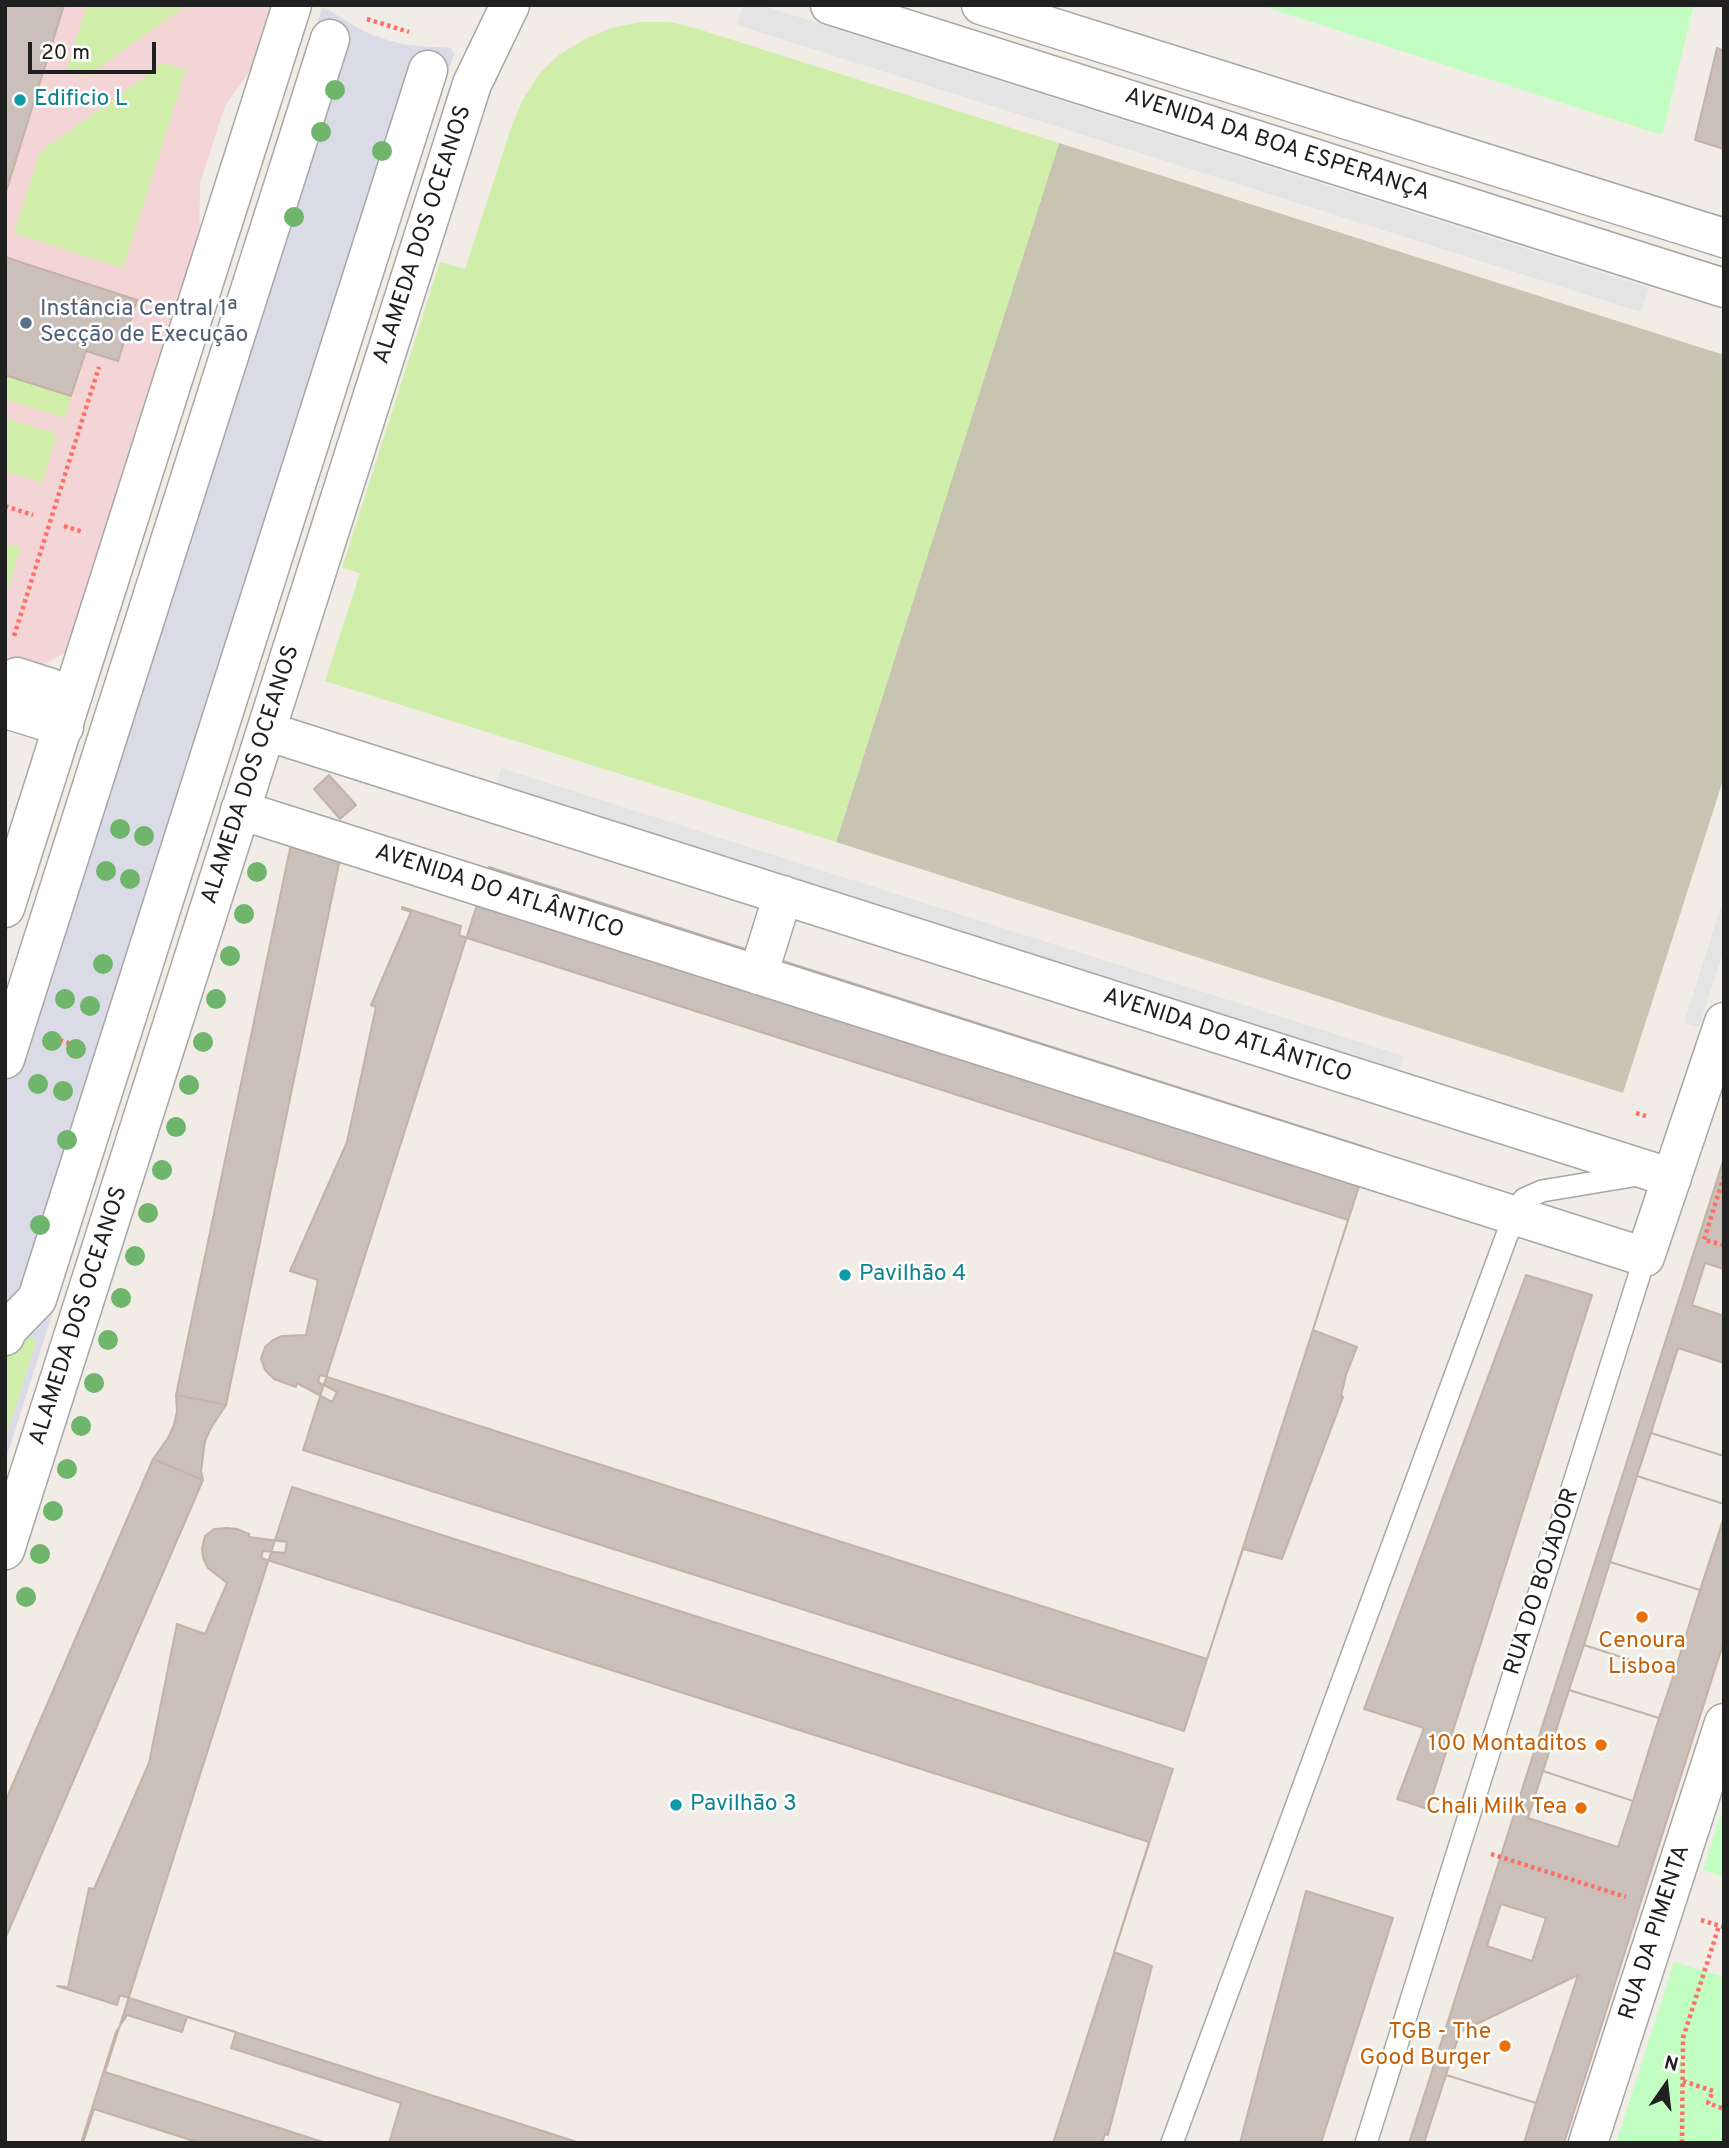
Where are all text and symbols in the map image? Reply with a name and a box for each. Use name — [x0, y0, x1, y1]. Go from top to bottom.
scale bar — [32, 28, 159, 72]
text: 20 m — [41, 40, 90, 67]
street label: AVENIDA DA BOA ESPERANÇA — [1121, 84, 1433, 208]
place label: Edificio L — [34, 86, 128, 114]
marker: Edificio L — [12, 92, 28, 108]
street label: ALAMEDA DOS OCEANOS — [369, 102, 479, 368]
place label: Instância Central 1ª Secção de Execução — [40, 296, 248, 350]
marker: Instância Central 1ª Secção de Execução — [18, 315, 34, 331]
street label: ALAMEDA DOS OCEANOS — [197, 642, 307, 908]
street label: AVENIDA DO ATLÂNTICO — [371, 840, 627, 946]
street label: AVENIDA DO ATLÂNTICO — [1099, 984, 1355, 1090]
street label: ALAMEDA DOS OCEANOS — [25, 1183, 135, 1449]
place label: Pavilhão 4 — [859, 1261, 966, 1289]
marker: Pavilhão 4 — [837, 1267, 853, 1283]
street label: RUA DO BOJADOR — [1500, 1485, 1586, 1679]
marker: Cenoura Lisboa — [1634, 1609, 1650, 1625]
place label: Cenoura Lisboa — [1598, 1628, 1686, 1682]
place label: 100 Montaditos — [1428, 1731, 1587, 1759]
marker: 100 Montaditos — [1593, 1737, 1609, 1753]
place label: Pavilhão 3 — [690, 1791, 797, 1819]
place label: Chali Milk Tea — [1426, 1794, 1567, 1822]
marker: Pavilhão 3 — [668, 1797, 684, 1813]
marker: Chali Milk Tea — [1573, 1800, 1589, 1816]
street label: RUA DA PIMENTA — [1615, 1842, 1697, 2024]
place label: TGB - The Good Burger — [1359, 2019, 1491, 2073]
marker: TGB - The Good Burger — [1497, 2038, 1513, 2054]
north arrow — [1631, 2050, 1701, 2120]
text: N — [1662, 2051, 1681, 2078]

